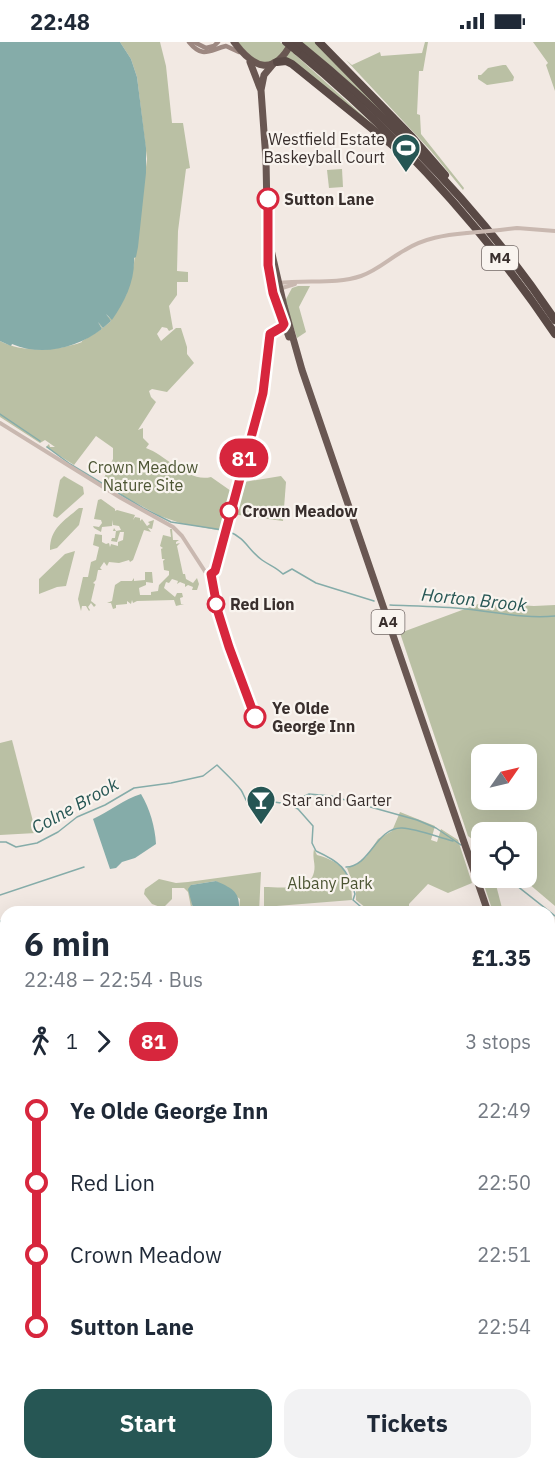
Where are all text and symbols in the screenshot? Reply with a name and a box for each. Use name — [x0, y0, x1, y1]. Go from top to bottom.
text: 22:48 — [30, 7, 90, 36]
place label: Westfield Estate Baskeyball Court — [264, 129, 385, 167]
sports icon: Westfield Estate Baskeyball Court — [390, 132, 422, 174]
marker: Sutton Lane — [257, 188, 279, 210]
place label: Sutton Lane — [284, 189, 374, 209]
road number: M4 — [482, 246, 518, 270]
line badge: 81 — [217, 438, 271, 478]
text: 81 — [231, 444, 257, 472]
park label: Crown Meadow Nature Site — [88, 457, 198, 495]
place label: Crown Meadow — [242, 501, 358, 521]
marker: Crown Meadow — [220, 502, 238, 520]
water label: Horton Brook — [420, 583, 528, 617]
place label: Red Lion — [230, 594, 295, 614]
marker: Red Lion — [207, 595, 225, 613]
road number: A4 — [372, 610, 404, 634]
place label: Ye Olde George Inn — [272, 698, 355, 736]
marker: Ye Olde George Inn — [244, 706, 266, 728]
north arrow — [471, 744, 537, 810]
map controls — [471, 744, 537, 888]
water label: Colne Brook — [27, 772, 123, 839]
bar icon: Star and Garter — [245, 784, 277, 826]
place label: Star and Garter — [282, 790, 392, 810]
button: locate — [471, 822, 537, 888]
park label: Albany Park — [287, 873, 373, 893]
text: 6 min — [24, 922, 110, 965]
text: £1.35 — [472, 943, 531, 972]
text: 22:48 – 22:54 · Bus — [24, 966, 203, 993]
icon: walk — [24, 1025, 57, 1058]
icon: forward — [87, 1025, 120, 1058]
text: 81 — [141, 1027, 166, 1055]
text: 1 — [66, 1028, 78, 1055]
text: 3 stops — [465, 1028, 531, 1055]
text: Ye Olde George Inn — [70, 1096, 268, 1125]
text: 22:49 — [477, 1097, 531, 1124]
text: Red Lion — [70, 1168, 155, 1197]
text: 22:50 — [477, 1169, 531, 1196]
text: Crown Meadow — [70, 1240, 222, 1269]
text: 22:51 — [477, 1241, 531, 1268]
text: Sutton Lane — [70, 1312, 194, 1341]
text: 22:54 — [477, 1313, 531, 1340]
button: Start — [24, 1389, 272, 1458]
button: Tickets — [284, 1389, 531, 1458]

